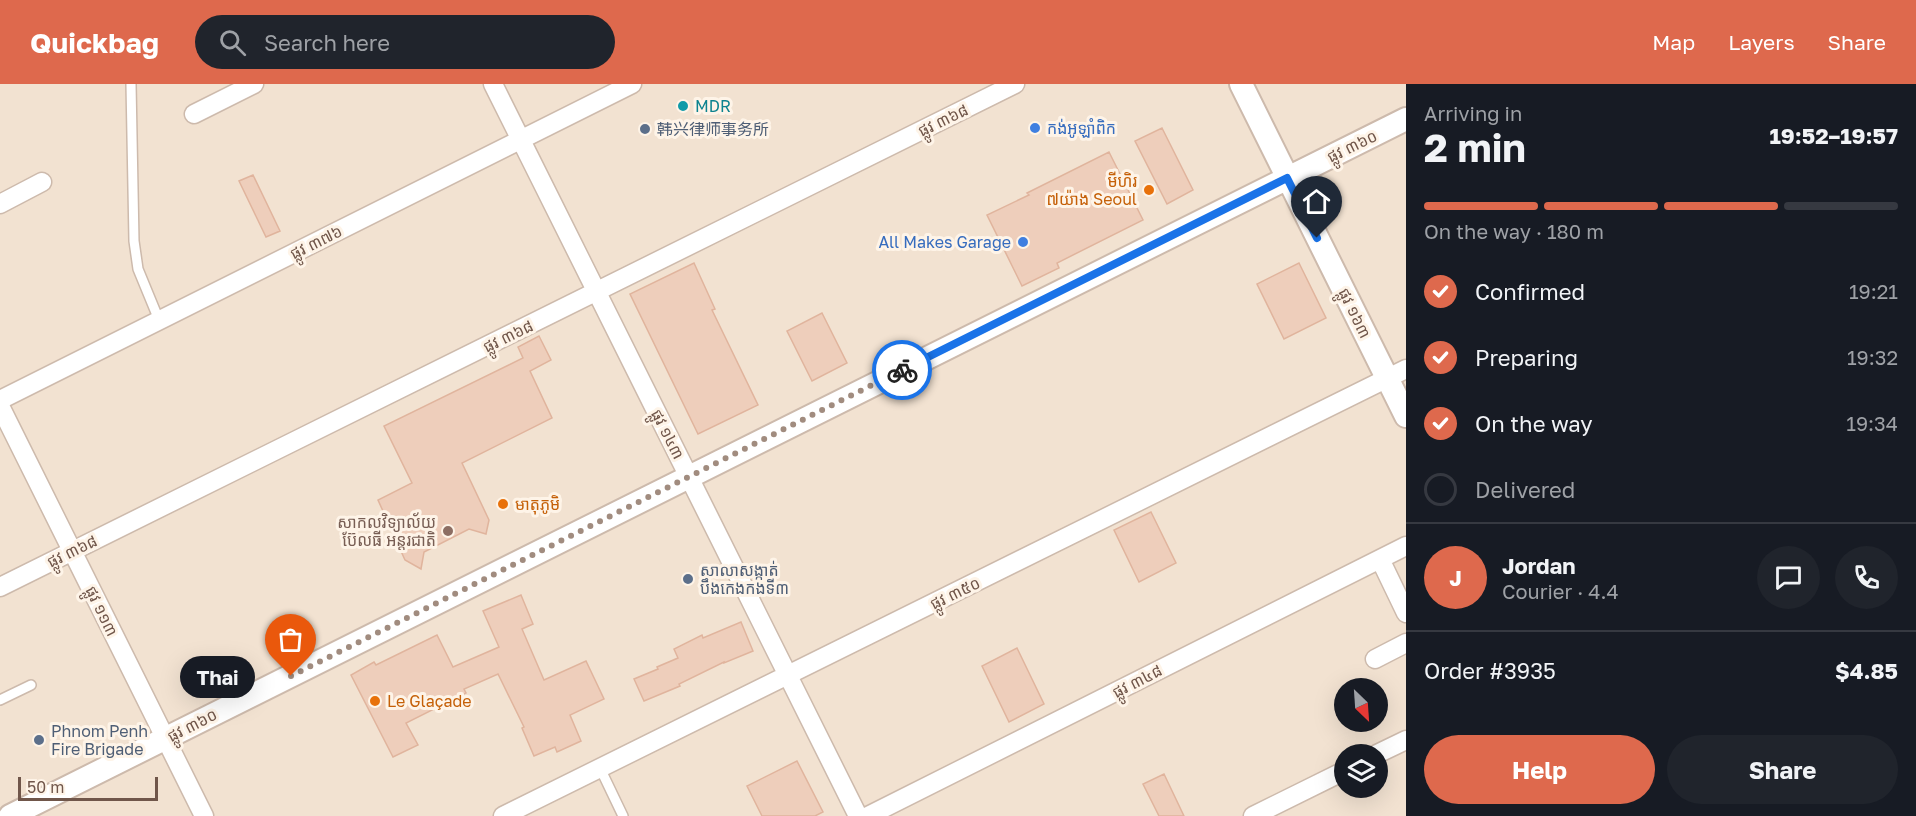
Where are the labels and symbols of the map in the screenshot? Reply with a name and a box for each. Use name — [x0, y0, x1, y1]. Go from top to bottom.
place label: MDR — [695, 96, 731, 116]
marker: MDR — [676, 99, 690, 113]
street label: ផ្លូវ ៣៦៨ — [915, 99, 973, 145]
place label: កង់អូឡាំពិក — [1047, 118, 1116, 138]
place label: 韩兴律师事务所 — [657, 119, 769, 139]
marker: កង់អូឡាំពិក — [1028, 121, 1042, 135]
marker: 韩兴律师事务所 — [638, 122, 652, 136]
street label: ផ្លូវ ៣៦០ — [1324, 125, 1382, 171]
place label: មីហិរ ៧យ៉ាង Seoul — [1047, 171, 1137, 209]
pin — [1291, 176, 1342, 238]
marker: មីហិរ ៧យ៉ាង Seoul — [1142, 183, 1156, 197]
street label: ផ្លូវ ៣៧៦ — [287, 221, 348, 267]
place label: All Makes Garage — [879, 232, 1011, 252]
marker: All Makes Garage — [1016, 235, 1030, 249]
street label: ផ្លូវ ១៦៣ — [1330, 285, 1376, 343]
street label: ផ្លូវ ៣៦៨ — [480, 315, 538, 361]
courier — [872, 340, 932, 400]
street label: ផ្លូវ ១៤៣ — [643, 406, 689, 465]
place label: មាតុភូមិ — [515, 494, 560, 515]
marker: មាតុភូមិ — [496, 497, 510, 511]
place label: សាកលវិទ្យាល័យ ប៊ែលធី អន្តរជាតិ — [337, 512, 436, 550]
marker: សាកលវិទ្យាល័យ ប៊ែលធី អន្តរជាតិ — [441, 524, 455, 538]
street label: ផ្លូវ ៣៦៨ — [44, 530, 102, 576]
place label: សាលាសង្កាត់ បឹងកេងកងទី៣ — [700, 560, 789, 598]
marker: សាលាសង្កាត់ បឹងកេងកងទី៣ — [681, 572, 695, 586]
street label: ផ្លូវ ៣៥០ — [927, 572, 985, 618]
street label: ផ្លូវ ១១៣ — [77, 583, 123, 641]
pin — [265, 614, 316, 676]
callout: Thai — [180, 655, 255, 697]
street label: ផ្លូវ ៣៤៨ — [1109, 660, 1168, 706]
north arrow — [1334, 678, 1388, 732]
place label: Le Glaçade — [387, 691, 472, 711]
marker: Le Glaçade — [368, 694, 382, 708]
street label: ផ្លូវ ៣៦០ — [164, 704, 223, 750]
place label: Phnom Penh Fire Brigade — [51, 721, 148, 759]
marker: Phnom Penh Fire Brigade — [32, 733, 46, 747]
scale bar — [18, 774, 158, 802]

